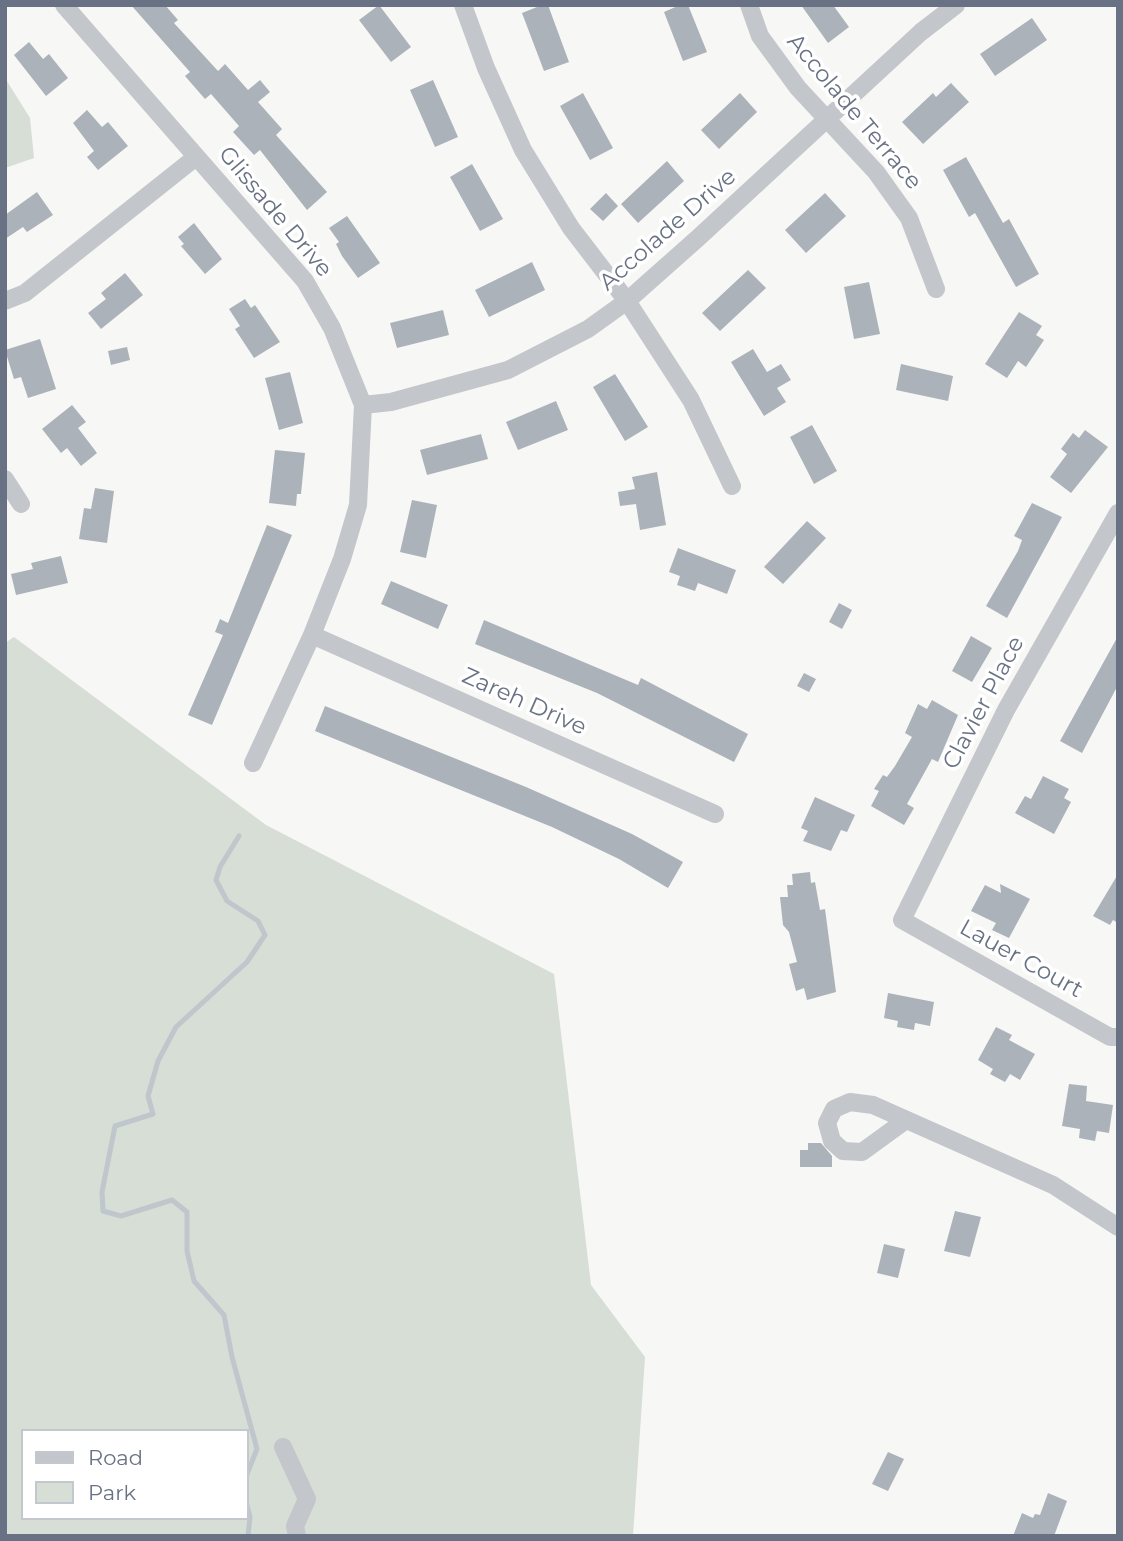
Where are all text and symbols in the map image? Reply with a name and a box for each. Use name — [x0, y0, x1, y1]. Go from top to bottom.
street label: Accolade Terrace — [781, 28, 927, 196]
street label: Glissade Drive — [212, 141, 338, 283]
street label: Accolade Drive — [594, 163, 742, 297]
street label: Clavier Place — [937, 632, 1031, 774]
street label: Zareh Drive — [458, 662, 590, 742]
street label: Lauer Court — [955, 914, 1087, 1004]
legend — [21, 1429, 248, 1520]
text: Road — [88, 1445, 143, 1470]
text: Park — [88, 1480, 136, 1505]

